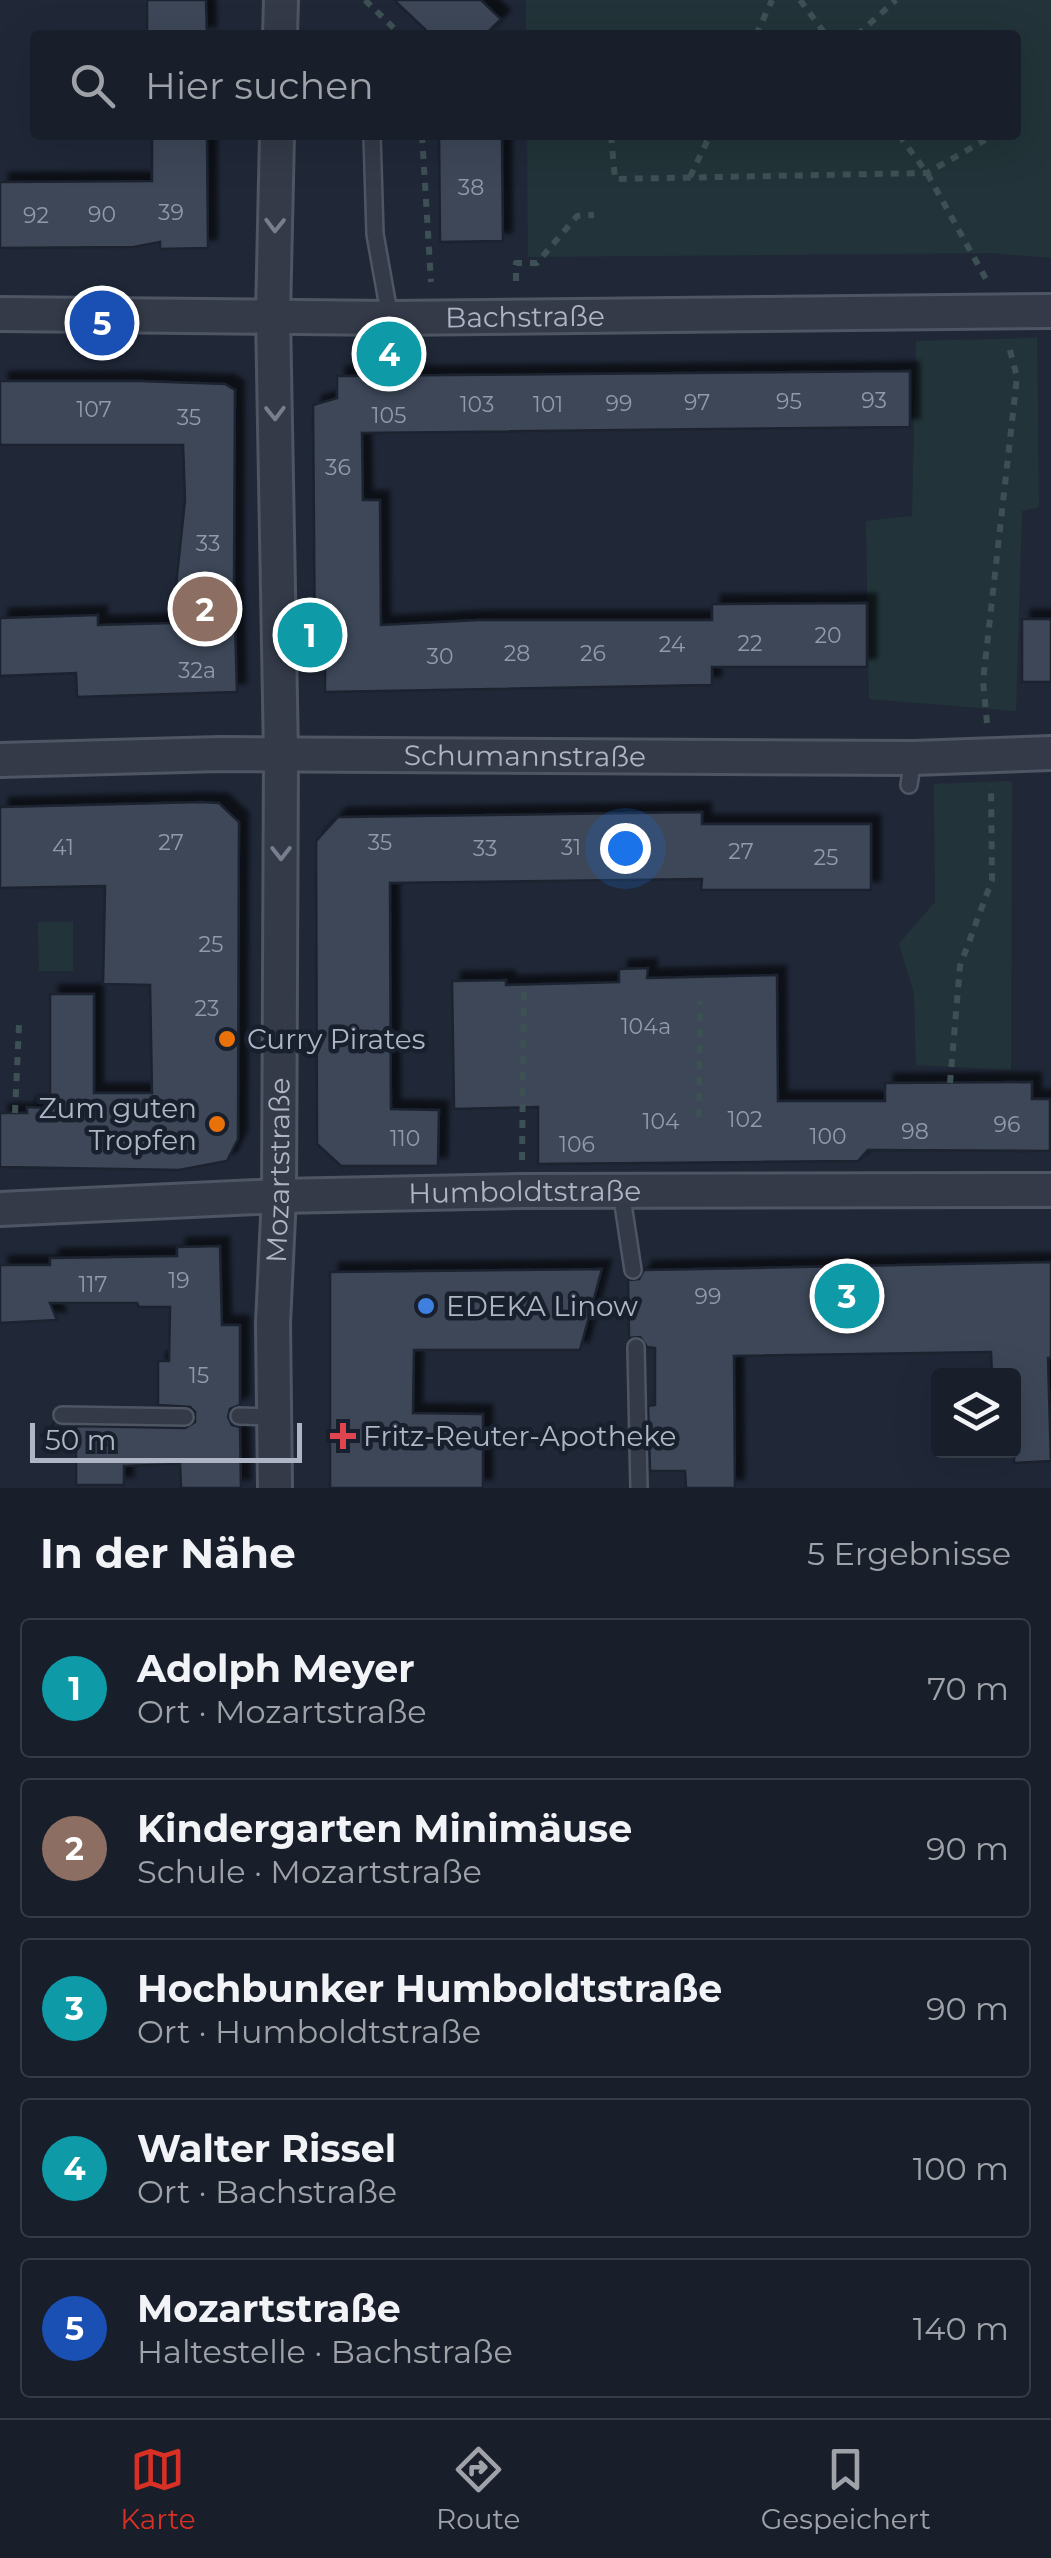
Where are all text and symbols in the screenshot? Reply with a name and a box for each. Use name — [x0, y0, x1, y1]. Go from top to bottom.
search box — [30, 30, 1021, 140]
icon: search — [65, 58, 120, 113]
text: Hier suchen — [145, 62, 374, 109]
house number: 38 — [458, 174, 484, 201]
house number: 39 — [158, 199, 184, 226]
house number: 90 — [88, 201, 116, 228]
house number: 92 — [23, 202, 49, 229]
one-way arrow — [264, 218, 286, 234]
pin: 5 — [70, 286, 134, 360]
street label: Bachstraße — [445, 299, 605, 334]
pin: 4 — [356, 316, 422, 392]
house number: 93 — [861, 387, 887, 414]
house number: 95 — [776, 388, 802, 415]
house number: 97 — [684, 389, 710, 416]
house number: 99 — [606, 390, 632, 417]
house number: 103 — [460, 391, 494, 418]
house number: 101 — [533, 391, 563, 418]
house number: 107 — [76, 396, 112, 423]
house number: 105 — [372, 402, 406, 429]
house number: 35 — [177, 404, 201, 431]
one-way arrow — [264, 405, 285, 421]
house number: 36 — [325, 454, 351, 481]
house number: 33 — [196, 530, 220, 557]
pin: 2 — [172, 572, 238, 646]
pin: 1 — [278, 598, 342, 672]
house number: 20 — [814, 622, 842, 649]
house number: 22 — [738, 630, 763, 657]
house number: 24 — [659, 631, 686, 658]
house number: 28 — [504, 640, 530, 667]
house number: 26 — [580, 640, 606, 667]
house number: 30 — [427, 643, 453, 670]
house number: 32a — [178, 657, 216, 684]
street label: Schumannstraße — [404, 738, 646, 773]
your location — [600, 823, 651, 874]
house number: 27 — [158, 829, 184, 856]
house number: 35 — [368, 829, 392, 856]
house number: 41 — [52, 834, 74, 861]
house number: 31 — [561, 834, 581, 861]
house number: 33 — [473, 835, 497, 862]
house number: 27 — [728, 838, 754, 865]
house number: 25 — [814, 844, 838, 871]
one-way arrow — [270, 846, 292, 861]
house number: 25 — [199, 931, 223, 958]
house number: 23 — [195, 995, 219, 1022]
house number: 104a — [621, 1013, 671, 1040]
place label: Curry Pirates — [247, 1022, 425, 1056]
marker: Curry Pirates — [216, 1028, 238, 1050]
street label: Mozartstraße — [259, 1077, 297, 1264]
place label: Zum guten Tropfen — [38, 1091, 197, 1157]
house number: 102 — [727, 1106, 763, 1133]
house number: 104 — [642, 1108, 680, 1135]
house number: 96 — [994, 1111, 1020, 1138]
marker: Zum guten Tropfen — [206, 1113, 228, 1135]
house number: 98 — [901, 1118, 929, 1145]
house number: 100 — [809, 1123, 847, 1150]
house number: 110 — [390, 1125, 420, 1152]
house number: 106 — [559, 1131, 595, 1158]
street label: Humboldtstraße — [408, 1174, 641, 1210]
pin: 3 — [814, 1258, 880, 1334]
house number: 19 — [168, 1267, 190, 1294]
house number: 117 — [79, 1271, 107, 1298]
house number: 99 — [695, 1283, 721, 1310]
place label: EDEKA Linow — [446, 1289, 638, 1323]
marker: EDEKA Linow — [415, 1295, 437, 1317]
house number: 15 — [189, 1362, 209, 1389]
map controls — [931, 1368, 1021, 1458]
button: layers — [931, 1368, 1021, 1458]
scale bar — [30, 1418, 302, 1462]
place label: Fritz-Reuter-Apotheke — [363, 1419, 677, 1453]
text: 50 m — [45, 1423, 116, 1457]
marker: Fritz-Reuter-Apotheke — [332, 1425, 354, 1447]
text: In der Nähe — [40, 1527, 296, 1579]
text: 5 Ergebnisse — [807, 1534, 1011, 1573]
text: Adolph Meyer — [137, 1645, 415, 1692]
text: 1 — [68, 1669, 81, 1708]
text: 70 m — [927, 1669, 1009, 1708]
text: Ort · Mozartstraße — [137, 1692, 427, 1731]
text: Kindergarten Minimäuse — [137, 1805, 632, 1852]
text: 2 — [65, 1829, 84, 1868]
text: 90 m — [926, 1829, 1009, 1868]
text: Schule · Mozartstraße — [137, 1852, 482, 1891]
text: Hochbunker Humboldtstraße — [137, 1965, 722, 2012]
text: 3 — [65, 1989, 84, 2028]
text: 90 m — [926, 1989, 1009, 2028]
text: Ort · Humboldtstraße — [137, 2012, 481, 2051]
text: Walter Rissel — [137, 2125, 396, 2172]
text: 4 — [63, 2149, 86, 2188]
text: 100 m — [913, 2149, 1009, 2188]
text: Ort · Bachstraße — [137, 2172, 397, 2211]
text: Mozartstraße — [137, 2285, 401, 2332]
text: 5 — [65, 2309, 84, 2348]
text: 140 m — [913, 2309, 1009, 2348]
text: Haltestelle · Bachstraße — [137, 2332, 513, 2371]
tab: Karte — [120, 2442, 196, 2536]
tab: Route — [436, 2442, 520, 2536]
tab: Gespeichert — [761, 2442, 931, 2536]

